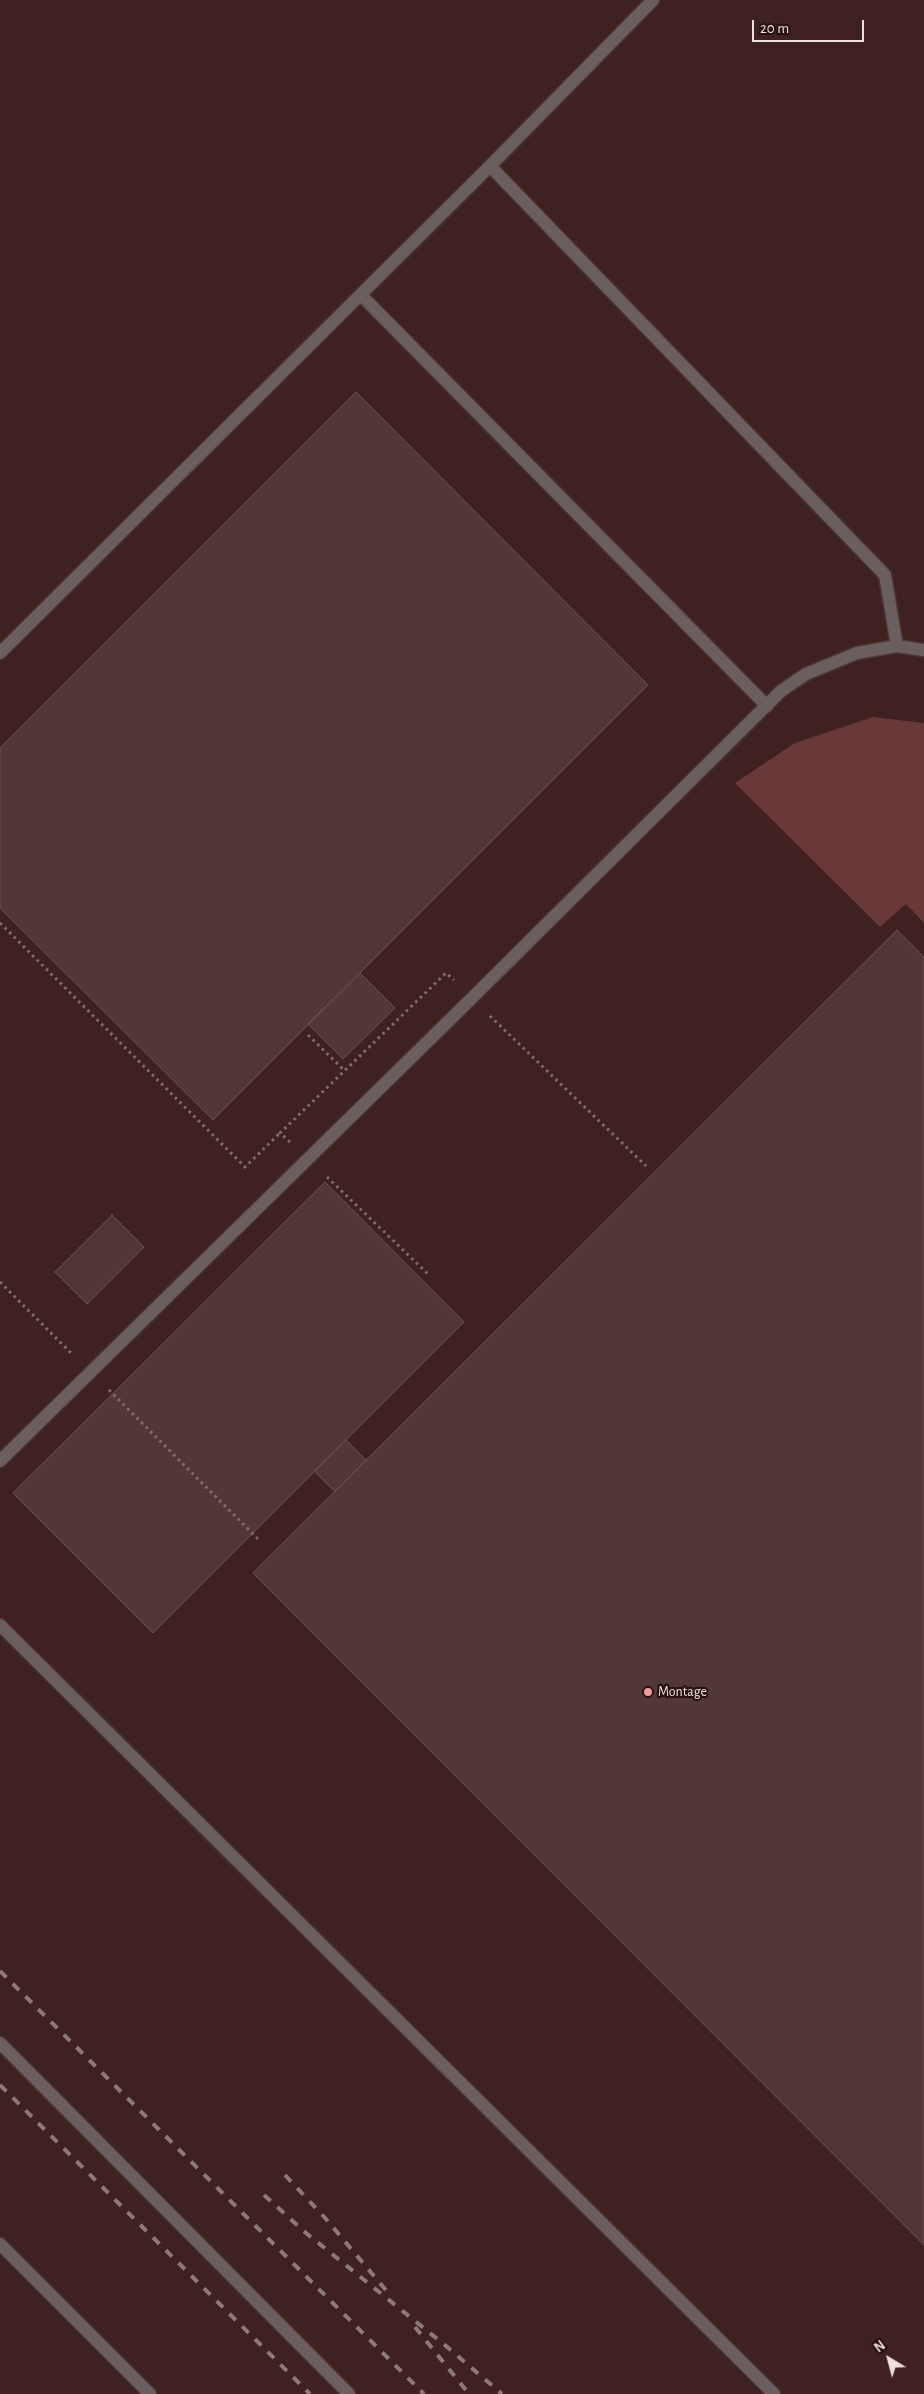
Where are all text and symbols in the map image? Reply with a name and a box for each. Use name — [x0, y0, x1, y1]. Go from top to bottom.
scale bar — [754, 10, 866, 42]
text: 20 m — [760, 21, 789, 36]
place label: Montage — [658, 1684, 707, 1700]
marker: Montage — [642, 1686, 654, 1698]
north arrow — [864, 2334, 914, 2384]
text: N — [872, 2339, 888, 2356]

